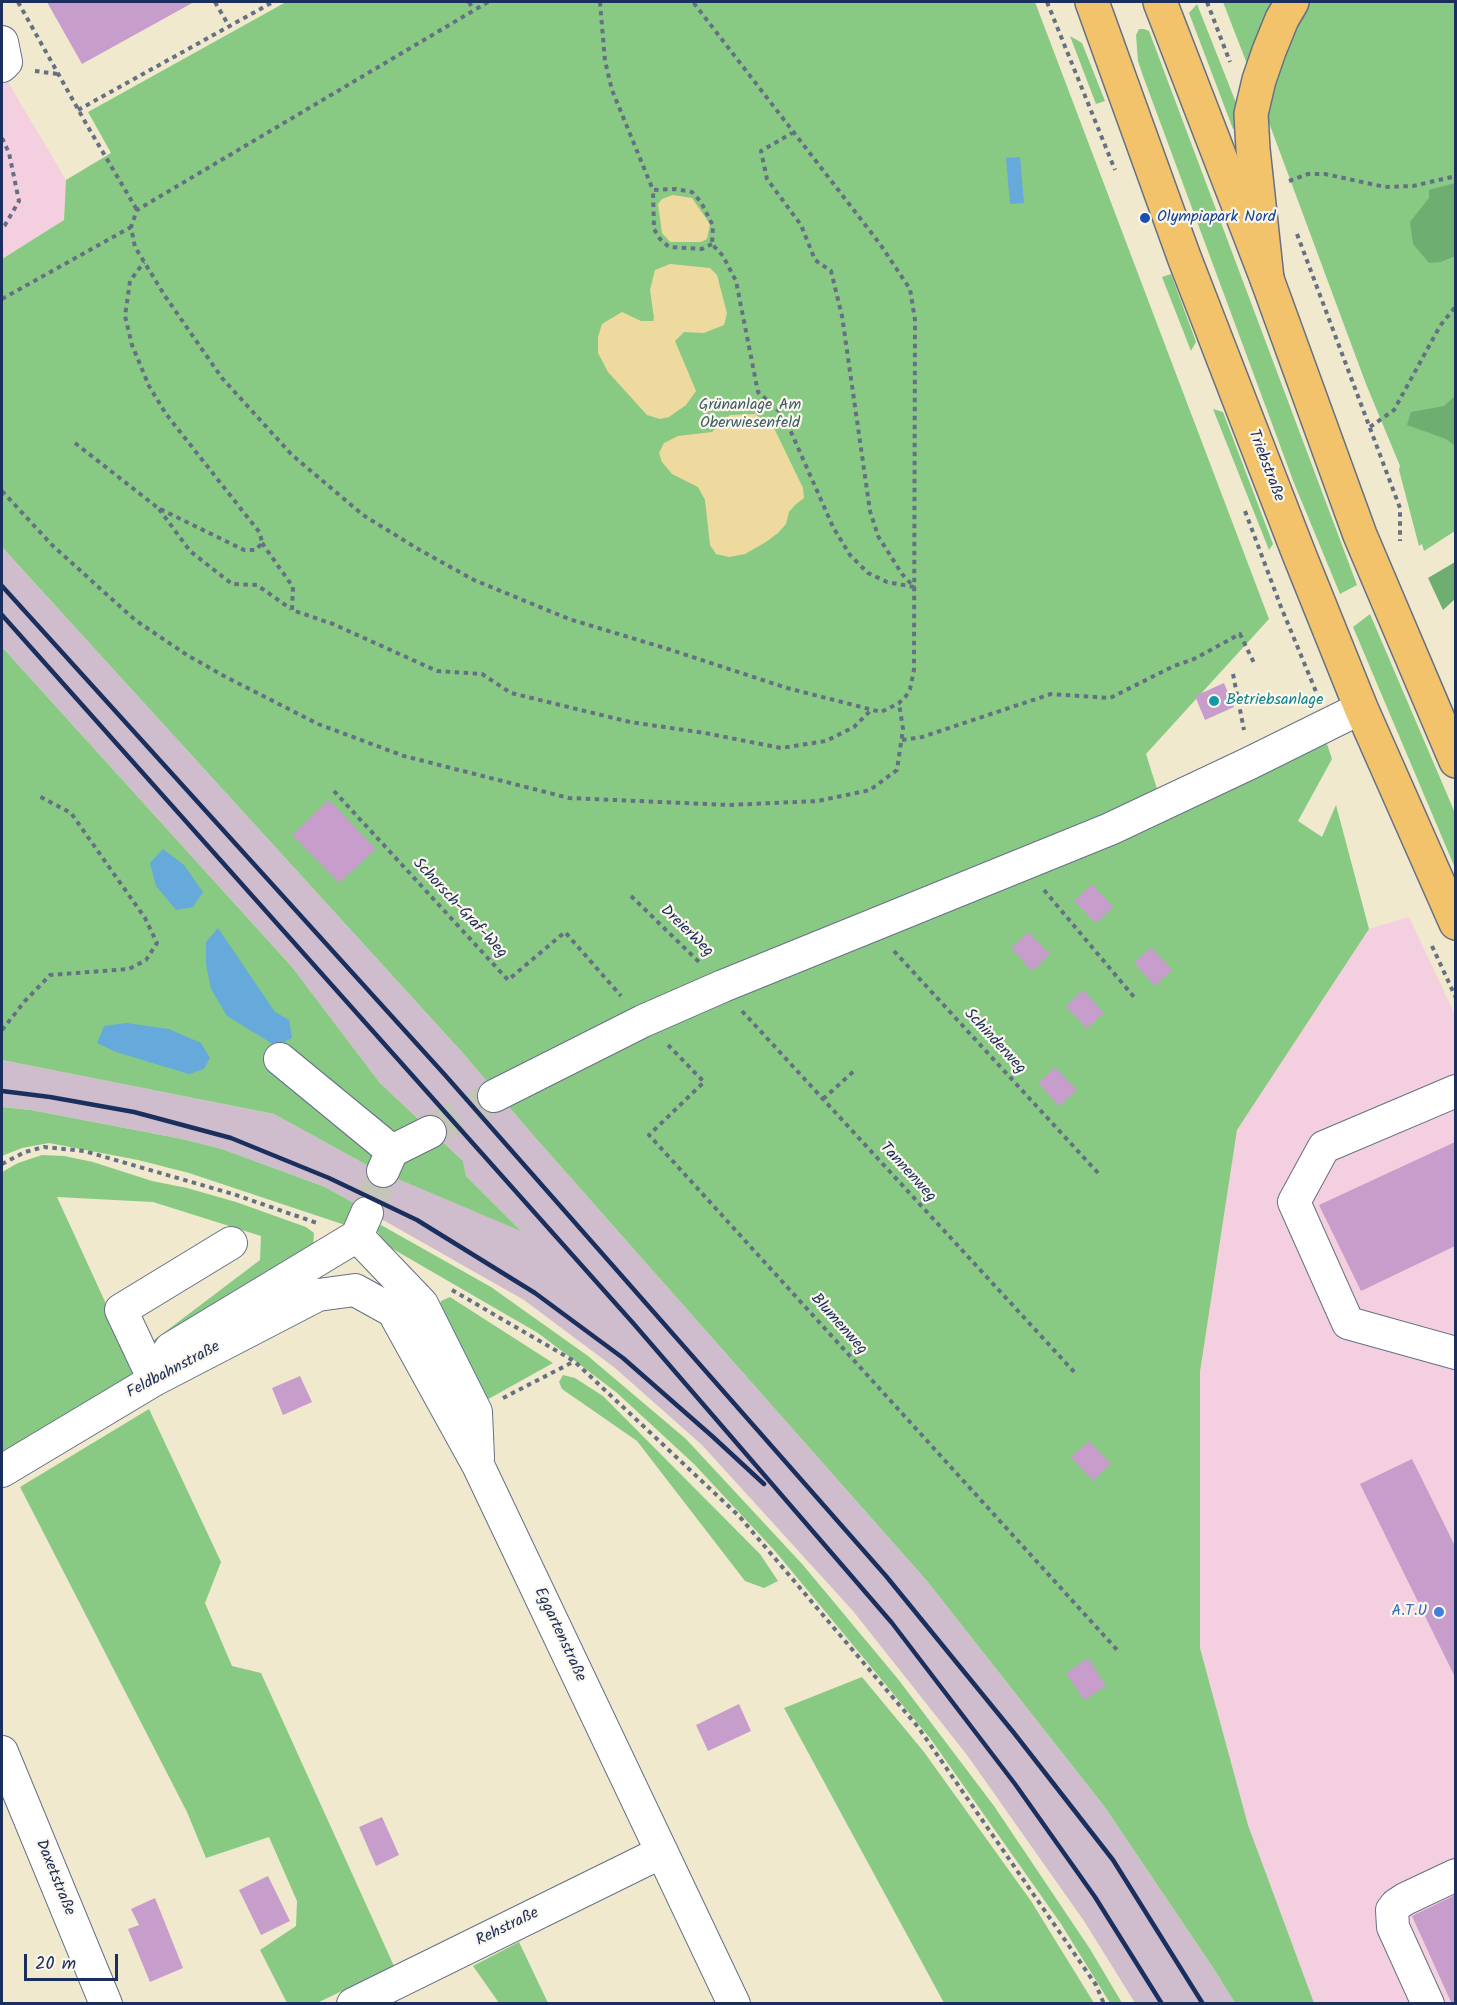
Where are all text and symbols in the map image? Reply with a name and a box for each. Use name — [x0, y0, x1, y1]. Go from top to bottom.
place label: Olympiapark Nord — [1157, 208, 1276, 228]
marker: Olympiapark Nord — [1138, 211, 1152, 225]
park label: Grünanlage Am Oberwiesenfeld — [699, 396, 801, 434]
street label: Triebstraße — [1242, 427, 1288, 505]
place label: Betriebsanlage — [1226, 691, 1323, 711]
marker: Betriebsanlage — [1207, 694, 1221, 708]
street label: Schorsch-Graf-Weg — [408, 855, 510, 963]
street label: DreierWeg — [655, 902, 717, 962]
street label: Schinderweg — [959, 1005, 1029, 1079]
street label: Tannenweg — [875, 1139, 939, 1207]
street label: Blumenweg — [805, 1290, 871, 1360]
street label: Feldbahnstraße — [124, 1338, 224, 1404]
street label: Eggartenstraße — [529, 1585, 589, 1685]
place label: A.T.U — [1392, 1602, 1427, 1622]
marker: A.T.U — [1432, 1605, 1446, 1619]
street label: Daxetstraße — [30, 1837, 78, 1919]
street label: Rehstraße — [473, 1905, 543, 1951]
scale bar — [27, 1942, 122, 1980]
text: 20 m — [35, 1950, 76, 1979]

